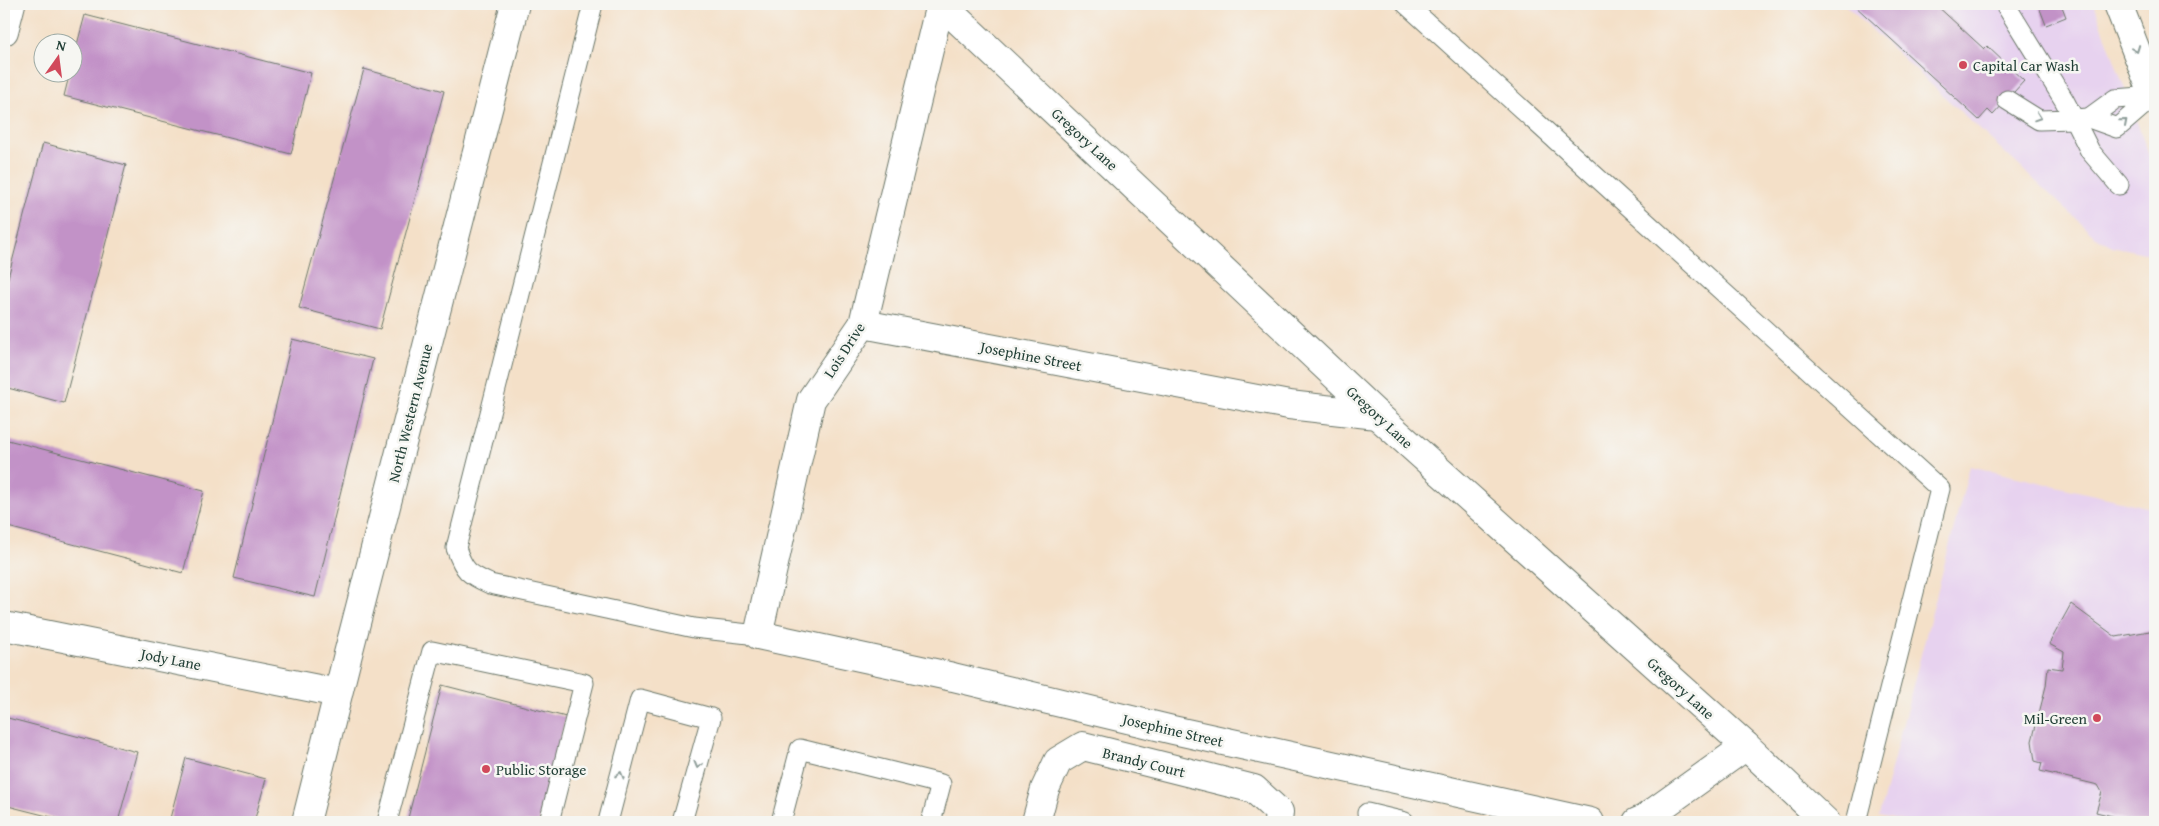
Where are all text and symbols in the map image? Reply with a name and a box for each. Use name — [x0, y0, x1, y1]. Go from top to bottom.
north arrow — [32, 32, 82, 82]
text: N — [54, 35, 69, 56]
one-way arrow — [2130, 44, 2140, 53]
place label: Capital Car Wash — [1973, 55, 2079, 76]
marker: Capital Car Wash — [1957, 59, 1969, 71]
street label: Gregory Lane — [1047, 103, 1123, 175]
one-way arrow — [2033, 111, 2042, 121]
one-way arrow — [2119, 119, 2128, 128]
street label: Lois Drive — [818, 318, 870, 382]
street label: Josephine Street — [977, 336, 1084, 376]
street label: North Western Avenue — [383, 341, 437, 485]
street label: Gregory Lane — [1342, 381, 1418, 453]
street label: Jody Lane — [137, 642, 203, 675]
street label: Gregory Lane — [1643, 652, 1719, 724]
street label: Josephine Street — [1119, 708, 1226, 752]
place label: Mil-Green — [2024, 708, 2088, 729]
marker: Mil-Green — [2091, 712, 2103, 724]
street label: Brandy Court — [1101, 742, 1188, 783]
place label: Public Storage — [496, 759, 586, 780]
one-way arrow — [694, 760, 704, 768]
marker: Public Storage — [480, 763, 492, 775]
one-way arrow — [614, 771, 625, 780]

